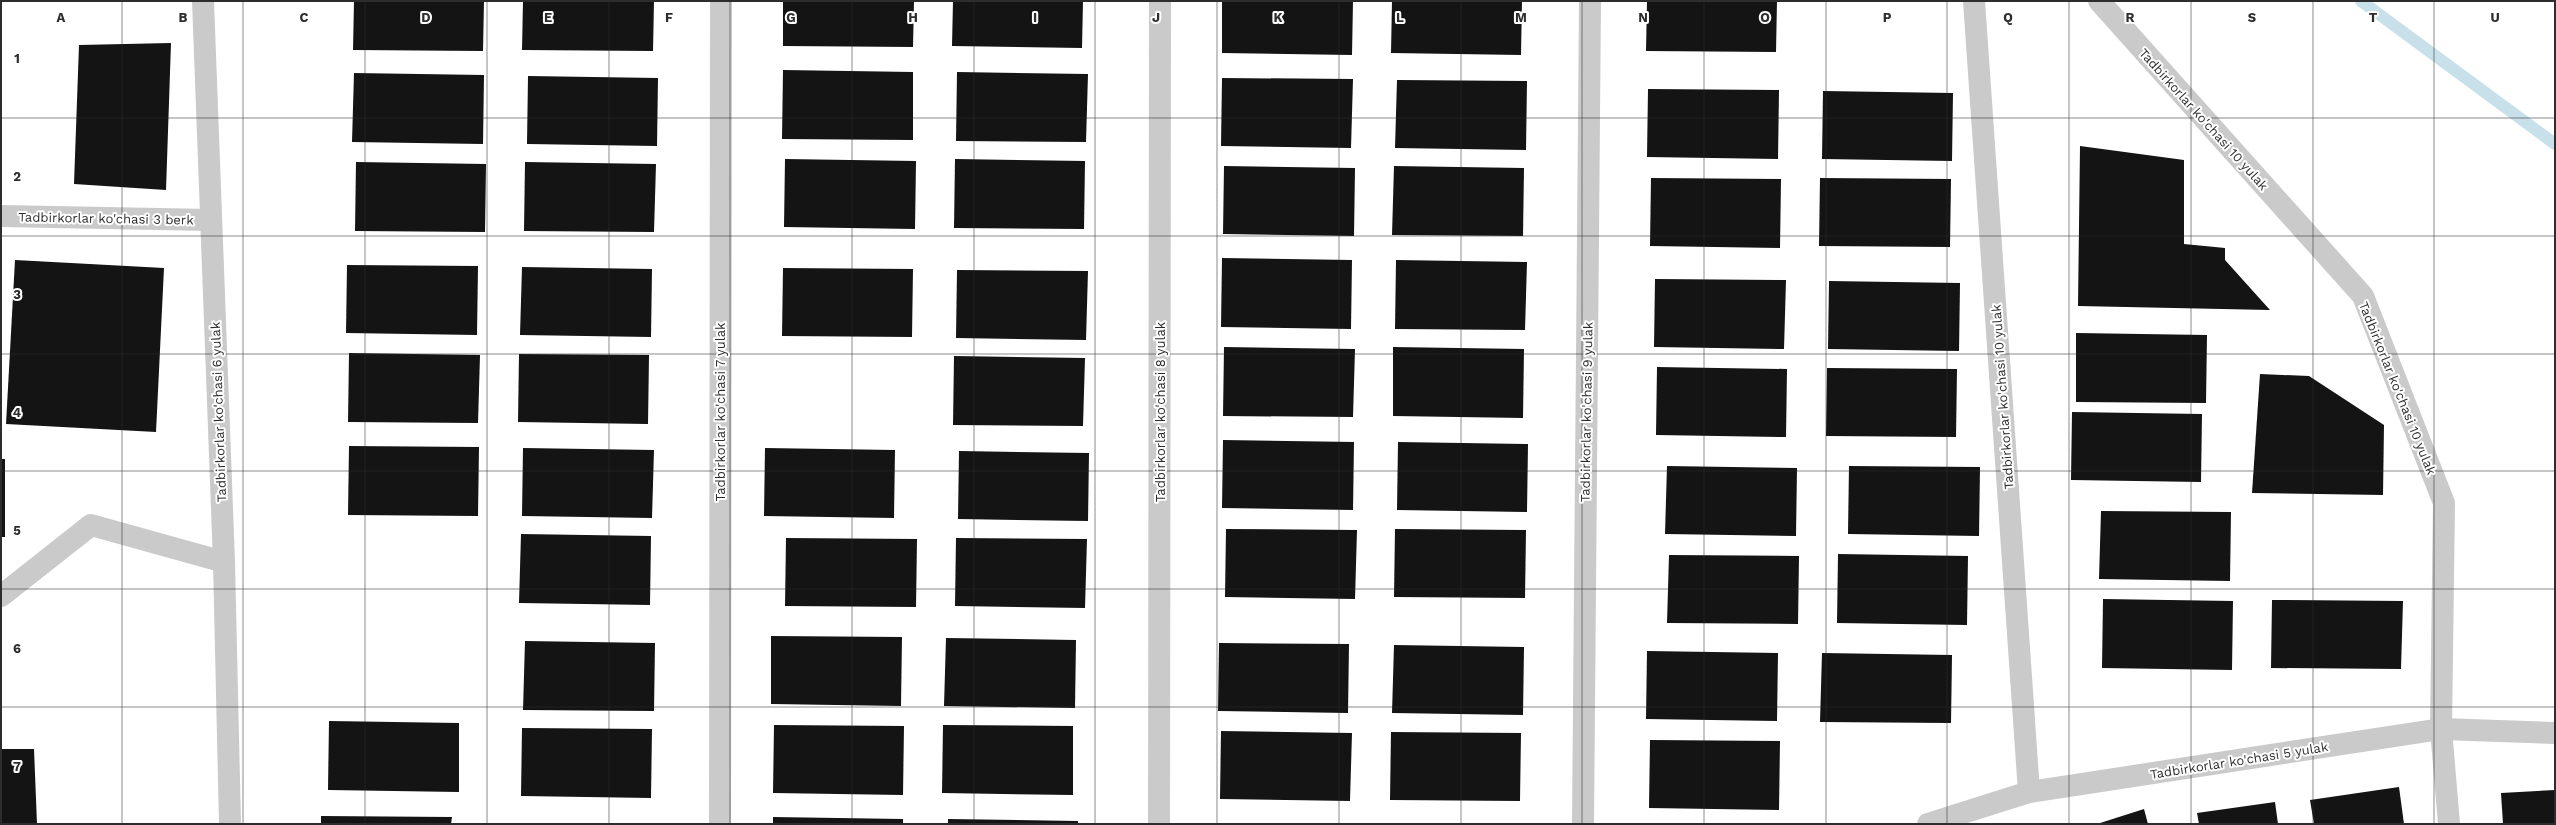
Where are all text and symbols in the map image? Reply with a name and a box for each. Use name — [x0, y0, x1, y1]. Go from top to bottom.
text: A — [57, 10, 66, 25]
text: B — [179, 10, 188, 25]
text: C — [300, 10, 309, 25]
text: D — [421, 10, 431, 25]
text: E — [544, 10, 552, 25]
text: F — [665, 10, 673, 25]
text: G — [786, 10, 796, 25]
text: H — [908, 10, 918, 25]
text: I — [1033, 10, 1037, 25]
text: J — [1152, 10, 1160, 25]
text: K — [1273, 10, 1283, 25]
text: L — [1396, 10, 1404, 25]
text: M — [1515, 10, 1527, 25]
text: N — [1638, 10, 1648, 25]
text: O — [1760, 10, 1770, 25]
text: P — [1883, 10, 1892, 25]
text: Q — [2003, 10, 2013, 25]
text: R — [2126, 10, 2135, 25]
text: S — [2248, 10, 2257, 25]
text: T — [2369, 10, 2378, 25]
text: U — [2490, 10, 2500, 25]
street label: Tadbirkorlar ko'chasi 10 yulak — [2136, 45, 2272, 194]
text: 1 — [14, 51, 20, 66]
text: 2 — [13, 169, 21, 184]
street label: Tadbirkorlar ko'chasi 3 berk — [18, 209, 194, 228]
text: 3 — [13, 287, 21, 302]
street label: Tadbirkorlar ko'chasi 10 yulak — [2356, 299, 2439, 477]
street label: Tadbirkorlar ko'chasi 10 yulak — [1989, 303, 2016, 490]
street label: Tadbirkorlar ko'chasi 6 yulak — [208, 321, 229, 502]
street label: Tadbirkorlar ko'chasi 8 yulak — [1153, 321, 1168, 502]
street label: Tadbirkorlar ko'chasi 9 yulak — [1577, 321, 1596, 502]
street label: Tadbirkorlar ko'chasi 7 yulak — [713, 322, 728, 501]
text: 4 — [13, 405, 22, 420]
text: 5 — [13, 523, 21, 538]
text: 6 — [13, 641, 21, 656]
street label: Tadbirkorlar ko'chasi 5 yulak — [2149, 739, 2330, 782]
text: 7 — [13, 759, 21, 774]

